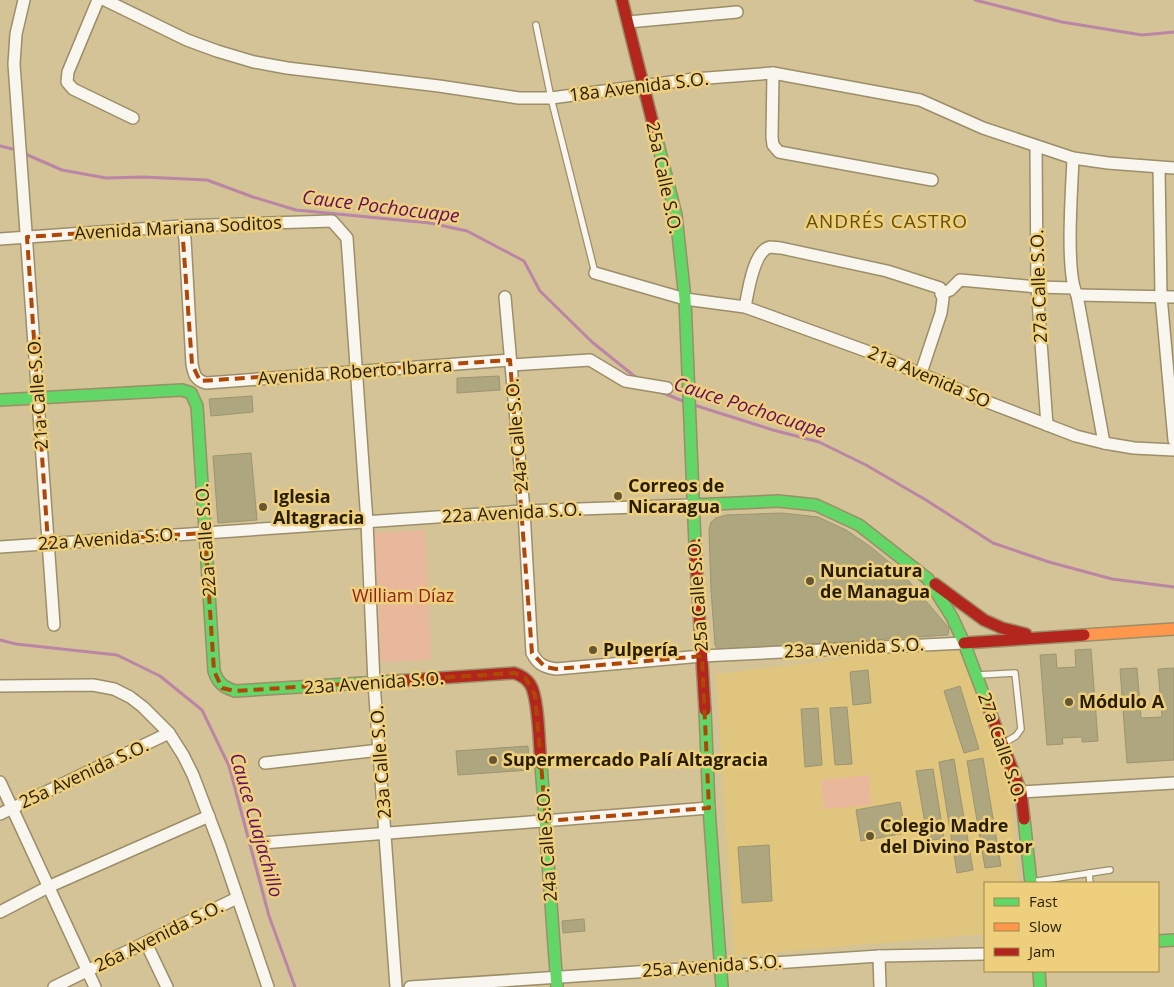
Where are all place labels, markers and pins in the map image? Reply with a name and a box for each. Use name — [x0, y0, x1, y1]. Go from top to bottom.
place label: Correos de Nicaragua — [628, 473, 724, 518]
place label: Iglesia Altagracia — [273, 484, 364, 529]
marker: Correos de Nicaragua — [612, 490, 624, 502]
marker: Iglesia Altagracia — [257, 501, 269, 513]
place label: Nunciatura de Managua — [820, 558, 930, 603]
marker: Nunciatura de Managua — [804, 575, 816, 587]
place label: Pulpería — [603, 637, 678, 661]
marker: Pulpería — [587, 644, 599, 656]
place label: Módulo A — [1079, 689, 1165, 713]
marker: Módulo A — [1063, 696, 1075, 708]
place label: Supermercado Palí Altagracia — [503, 747, 768, 771]
marker: Supermercado Palí Altagracia — [487, 754, 499, 766]
place label: Colegio Madre del Divino Pastor — [880, 813, 1033, 858]
marker: Colegio Madre del Divino Pastor — [864, 830, 876, 842]

